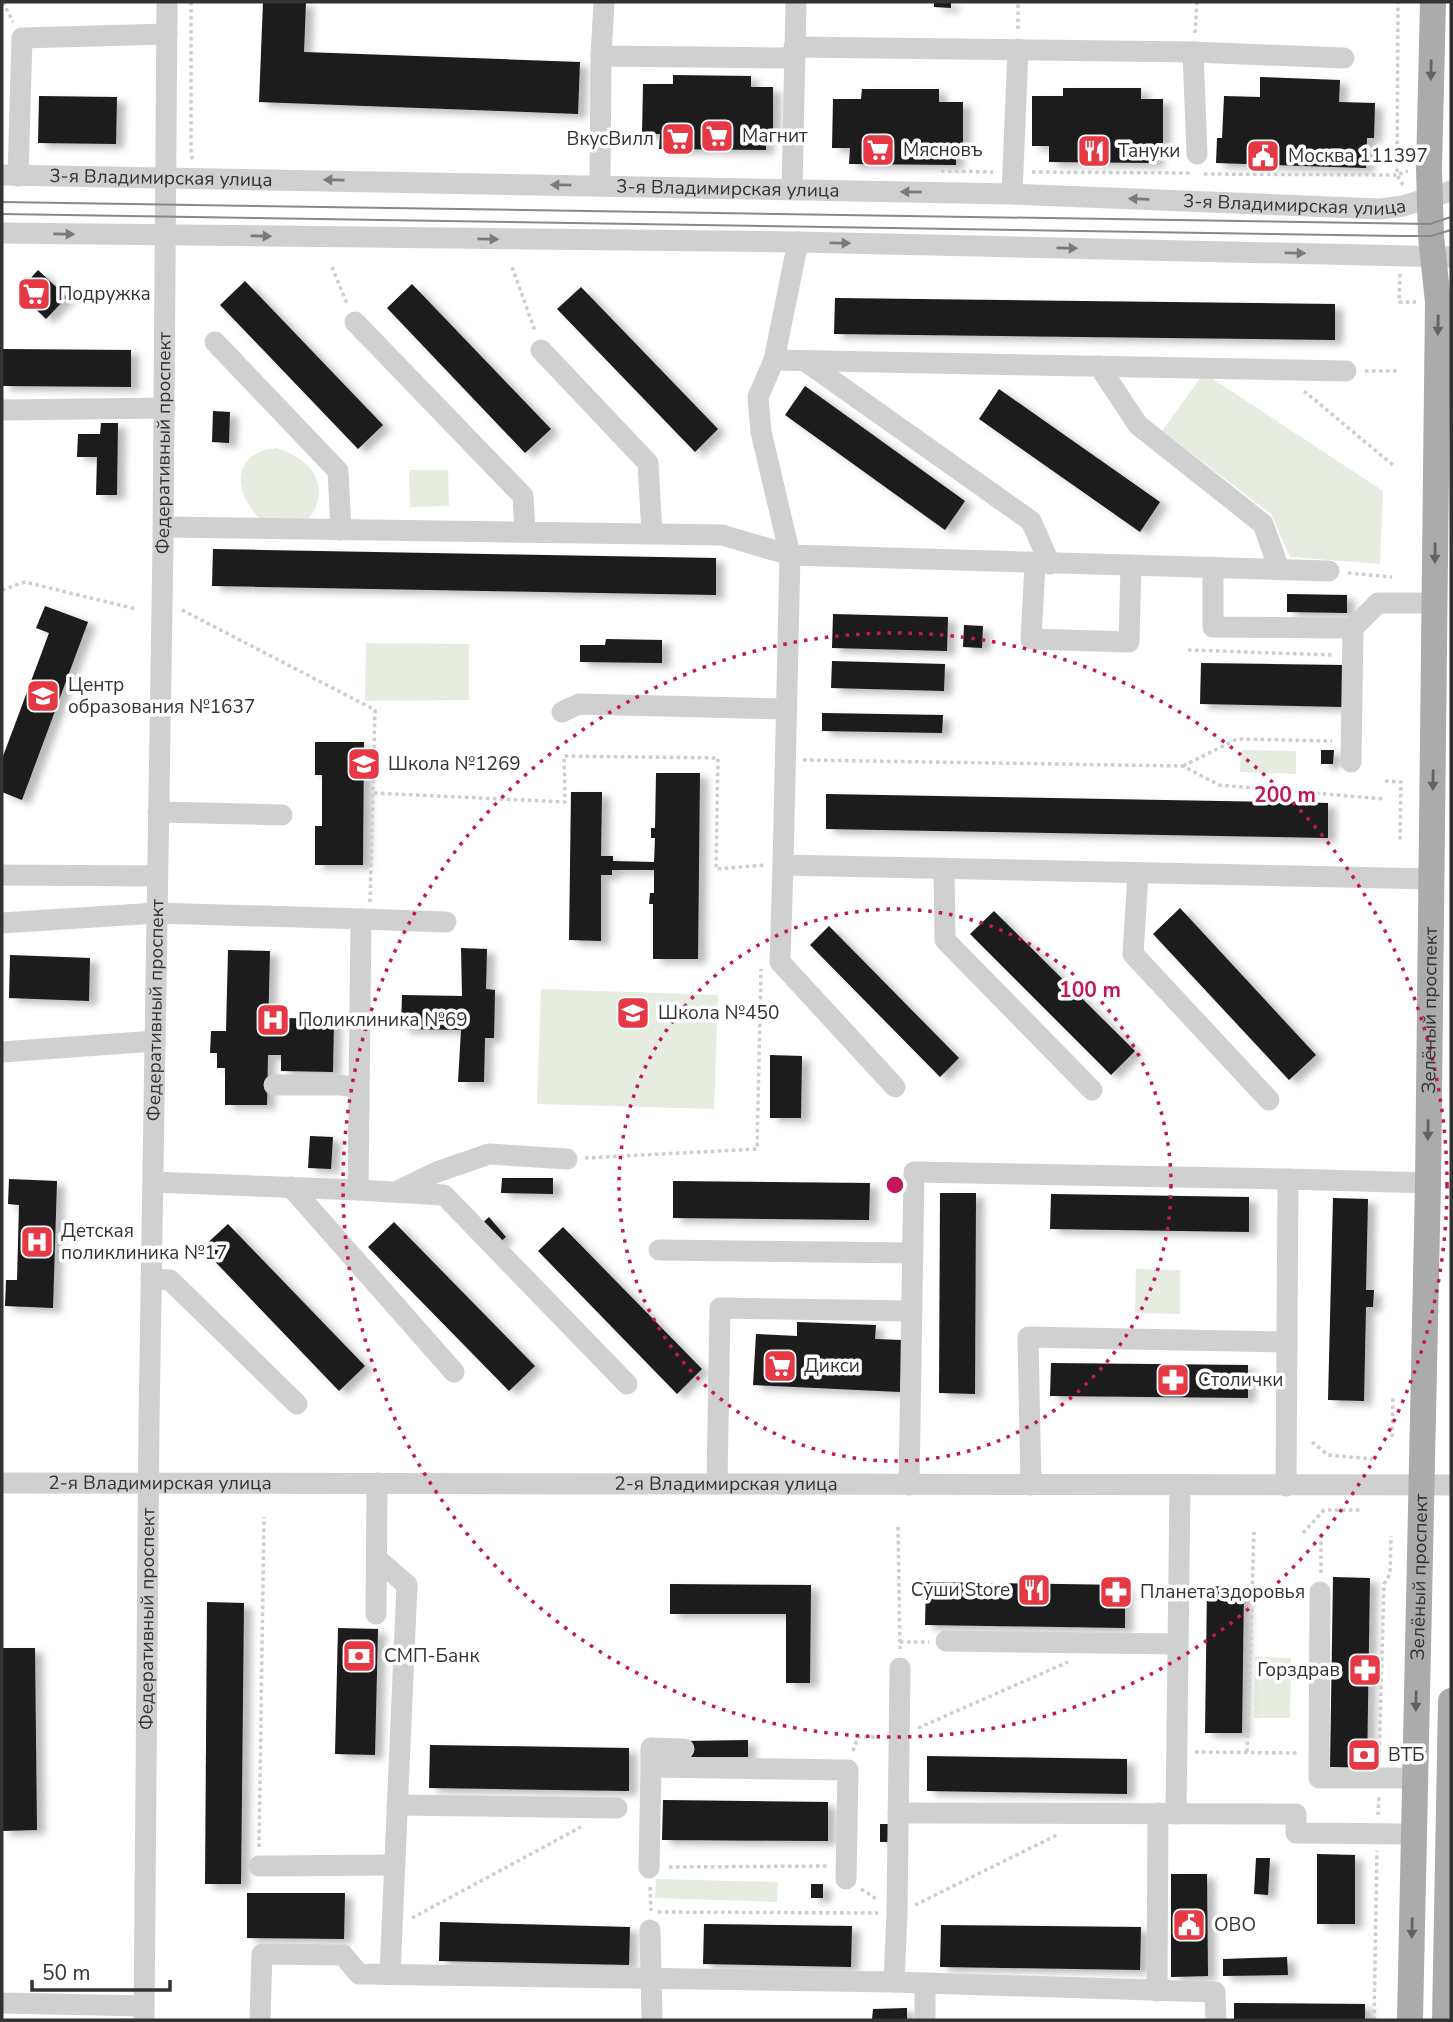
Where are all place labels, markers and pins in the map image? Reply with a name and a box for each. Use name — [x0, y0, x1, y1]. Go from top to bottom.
supermarket icon: Магнит — [698, 117, 736, 155]
supermarket icon: ВкусВилл — [659, 120, 697, 158]
place label: Магнит — [742, 123, 808, 149]
place label: ВкусВилл — [567, 126, 654, 152]
supermarket icon: Мясновъ — [859, 131, 897, 169]
restaurant icon: Тануки — [1075, 132, 1113, 170]
place label: Мясновъ — [903, 137, 983, 163]
public building icon: Москва 111397 — [1244, 137, 1282, 175]
place label: Тануки — [1118, 138, 1180, 164]
place label: Москва 111397 — [1288, 143, 1428, 169]
supermarket icon: Подружка — [15, 275, 53, 313]
place label: Подружка — [58, 281, 151, 307]
place label: Центр образования №1637 — [68, 672, 255, 720]
school or university icon: Центр образования №1637 — [24, 677, 62, 715]
school or university icon: Школа №1269 — [345, 745, 383, 783]
place label: Школа №1269 — [388, 751, 521, 777]
school or university icon: Школа №450 — [614, 994, 652, 1032]
place label: Школа №450 — [658, 1000, 779, 1026]
hospital icon: Поликлиника №69 — [254, 1001, 292, 1039]
place label: Поликлиника №69 — [298, 1007, 468, 1033]
centre of rings — [883, 1173, 907, 1197]
place label: Детская поликлиника №17 — [61, 1218, 227, 1266]
hospital icon: Детская поликлиника №17 — [18, 1223, 56, 1261]
supermarket icon: Дикси — [761, 1347, 799, 1385]
place label: Дикси — [804, 1353, 860, 1379]
pharmacy icon: Столички — [1154, 1361, 1192, 1399]
place label: Столички — [1198, 1367, 1283, 1393]
restaurant icon: Суши Store — [1015, 1571, 1053, 1609]
pharmacy icon: Планета здоровья — [1097, 1573, 1135, 1611]
place label: Суши Store — [911, 1577, 1010, 1603]
place label: Планета здоровья — [1140, 1579, 1305, 1605]
bank icon: СМП-Банк — [340, 1637, 378, 1675]
place label: СМП-Банк — [384, 1643, 479, 1669]
pharmacy icon: Горздрав — [1346, 1651, 1384, 1689]
place label: Горздрав — [1257, 1657, 1340, 1683]
bank icon: ВТБ — [1345, 1736, 1383, 1774]
place label: ВТБ — [1388, 1742, 1425, 1768]
public building icon: ОВО — [1170, 1906, 1208, 1944]
place label: ОВО — [1214, 1912, 1256, 1938]

